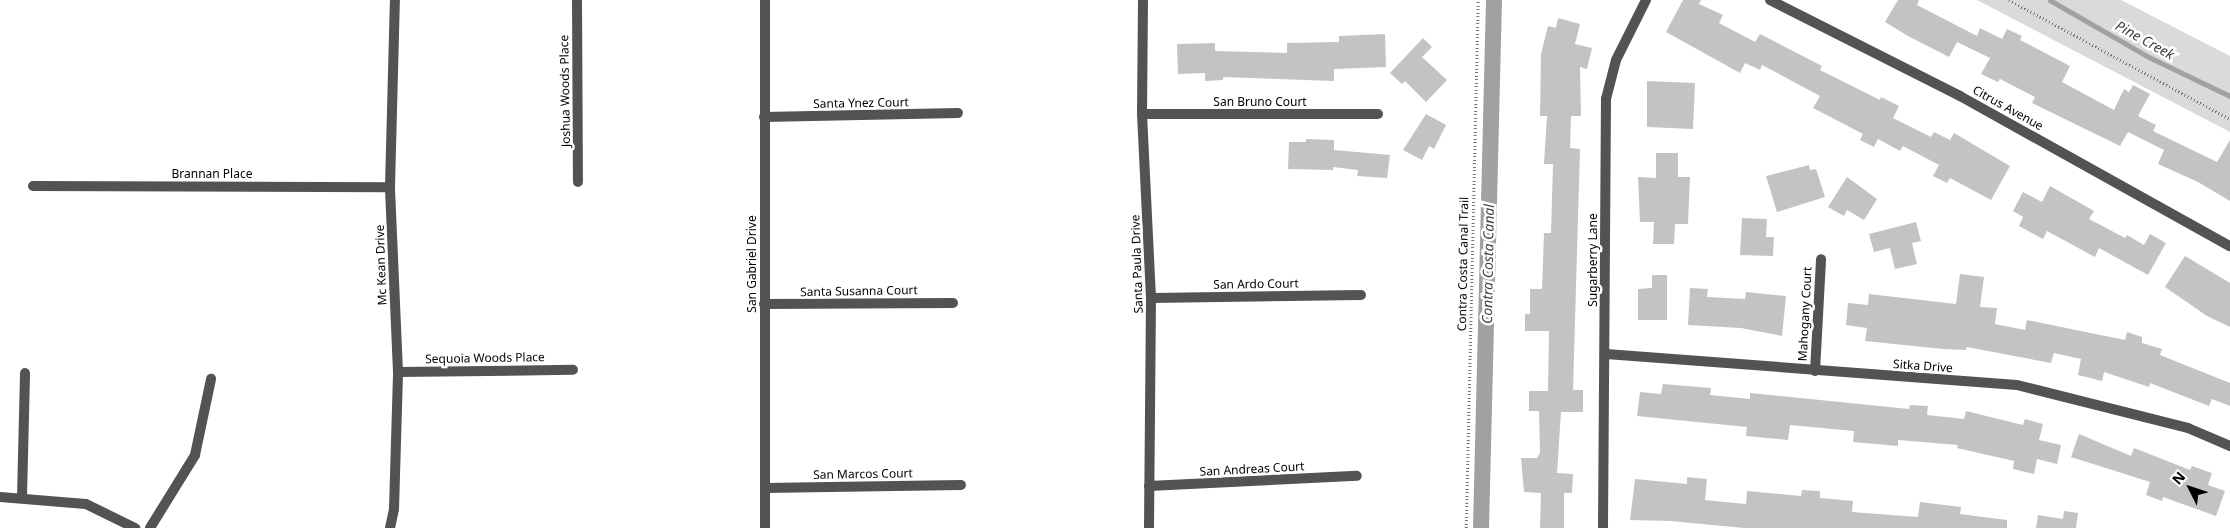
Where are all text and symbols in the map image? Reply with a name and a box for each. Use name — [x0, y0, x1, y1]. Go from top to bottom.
water label: Pine Creek — [2113, 17, 2177, 63]
street label: Joshua Woods Place — [557, 35, 573, 147]
street label: Citrus Avenue — [1970, 83, 2046, 133]
street label: Santa Ynez Court — [813, 95, 909, 111]
street label: San Bruno Court — [1213, 95, 1307, 109]
street label: Brannan Place — [172, 167, 252, 181]
street label: Contra Costa Canal Trail — [1455, 197, 1471, 331]
water label: Contra Costa Canal — [1479, 204, 1497, 324]
street label: Sugarberry Lane — [1586, 213, 1600, 307]
street label: Santa Paula Drive — [1128, 214, 1146, 314]
street label: San Gabriel Drive — [745, 215, 759, 313]
street label: Mc Kean Drive — [372, 224, 390, 306]
street label: Mahogany Court — [1795, 266, 1815, 362]
street label: San Ardo Court — [1213, 276, 1299, 292]
street label: Santa Susanna Court — [800, 283, 918, 299]
street label: Sequoia Woods Place — [425, 350, 545, 366]
street label: Sitka Drive — [1893, 357, 1953, 375]
street label: San Andreas Court — [1199, 459, 1305, 479]
north arrow — [2165, 463, 2215, 513]
street label: San Marcos Court — [813, 466, 913, 482]
text: N — [2167, 467, 2189, 488]

